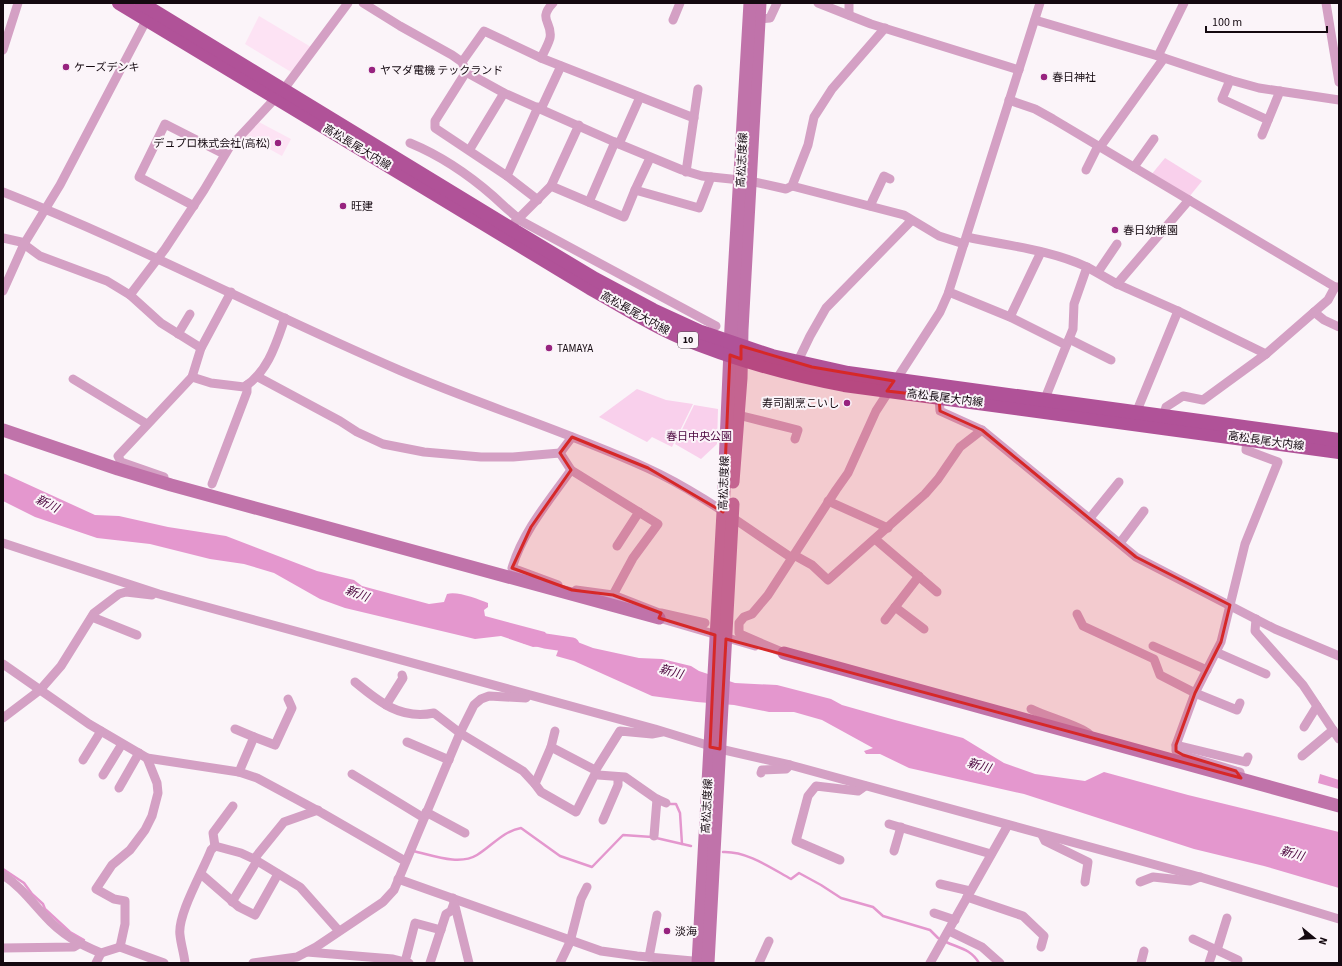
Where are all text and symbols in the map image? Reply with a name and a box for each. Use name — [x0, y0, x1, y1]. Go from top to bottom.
scale bar — [1206, 8, 1327, 34]
text: 100 m — [1212, 14, 1242, 31]
place label: ケーズデンキ — [74, 60, 139, 75]
marker: ケーズデンキ — [61, 62, 71, 72]
place label: ヤマダ電機 テックランド — [380, 63, 503, 78]
marker: ヤマダ電機 テックランド — [367, 65, 377, 75]
place label: 春日神社 — [1052, 70, 1096, 85]
marker: 春日神社 — [1039, 72, 1049, 82]
street label: 高松長尾大内線 — [320, 121, 394, 173]
street label: 高松志度線 — [733, 132, 751, 188]
place label: デュプロ株式会社(高松) — [153, 136, 270, 151]
marker: デュプロ株式会社(高松) — [273, 138, 283, 148]
place label: 旺建 — [351, 199, 373, 214]
marker: 旺建 — [338, 201, 348, 211]
place label: 春日幼稚園 — [1123, 223, 1178, 238]
marker: 春日幼稚園 — [1110, 225, 1120, 235]
street label: 高松長尾大内線 — [598, 288, 672, 338]
road number: 10 — [678, 332, 698, 348]
place label: TAMAYA — [557, 341, 593, 356]
marker: TAMAYA — [544, 343, 554, 353]
street label: 高松長尾大内線 — [906, 386, 984, 410]
place label: 寿司割烹こいし — [762, 396, 839, 411]
marker: 寿司割烹こいし — [842, 398, 852, 408]
street label: 高松長尾大内線 — [1227, 428, 1305, 454]
park label: 春日中央公園 — [666, 429, 732, 444]
street label: 高松志度線 — [716, 455, 732, 511]
water label: 新川 — [32, 491, 63, 518]
water label: 新川 — [343, 582, 373, 607]
water label: 新川 — [657, 661, 687, 684]
water label: 新川 — [965, 755, 995, 778]
street label: 高松志度線 — [698, 778, 716, 834]
water label: 新川 — [1278, 843, 1308, 866]
north arrow — [1294, 918, 1334, 958]
place label: 淡海 — [675, 924, 697, 939]
marker: 淡海 — [662, 926, 672, 936]
text: N — [1315, 935, 1331, 947]

